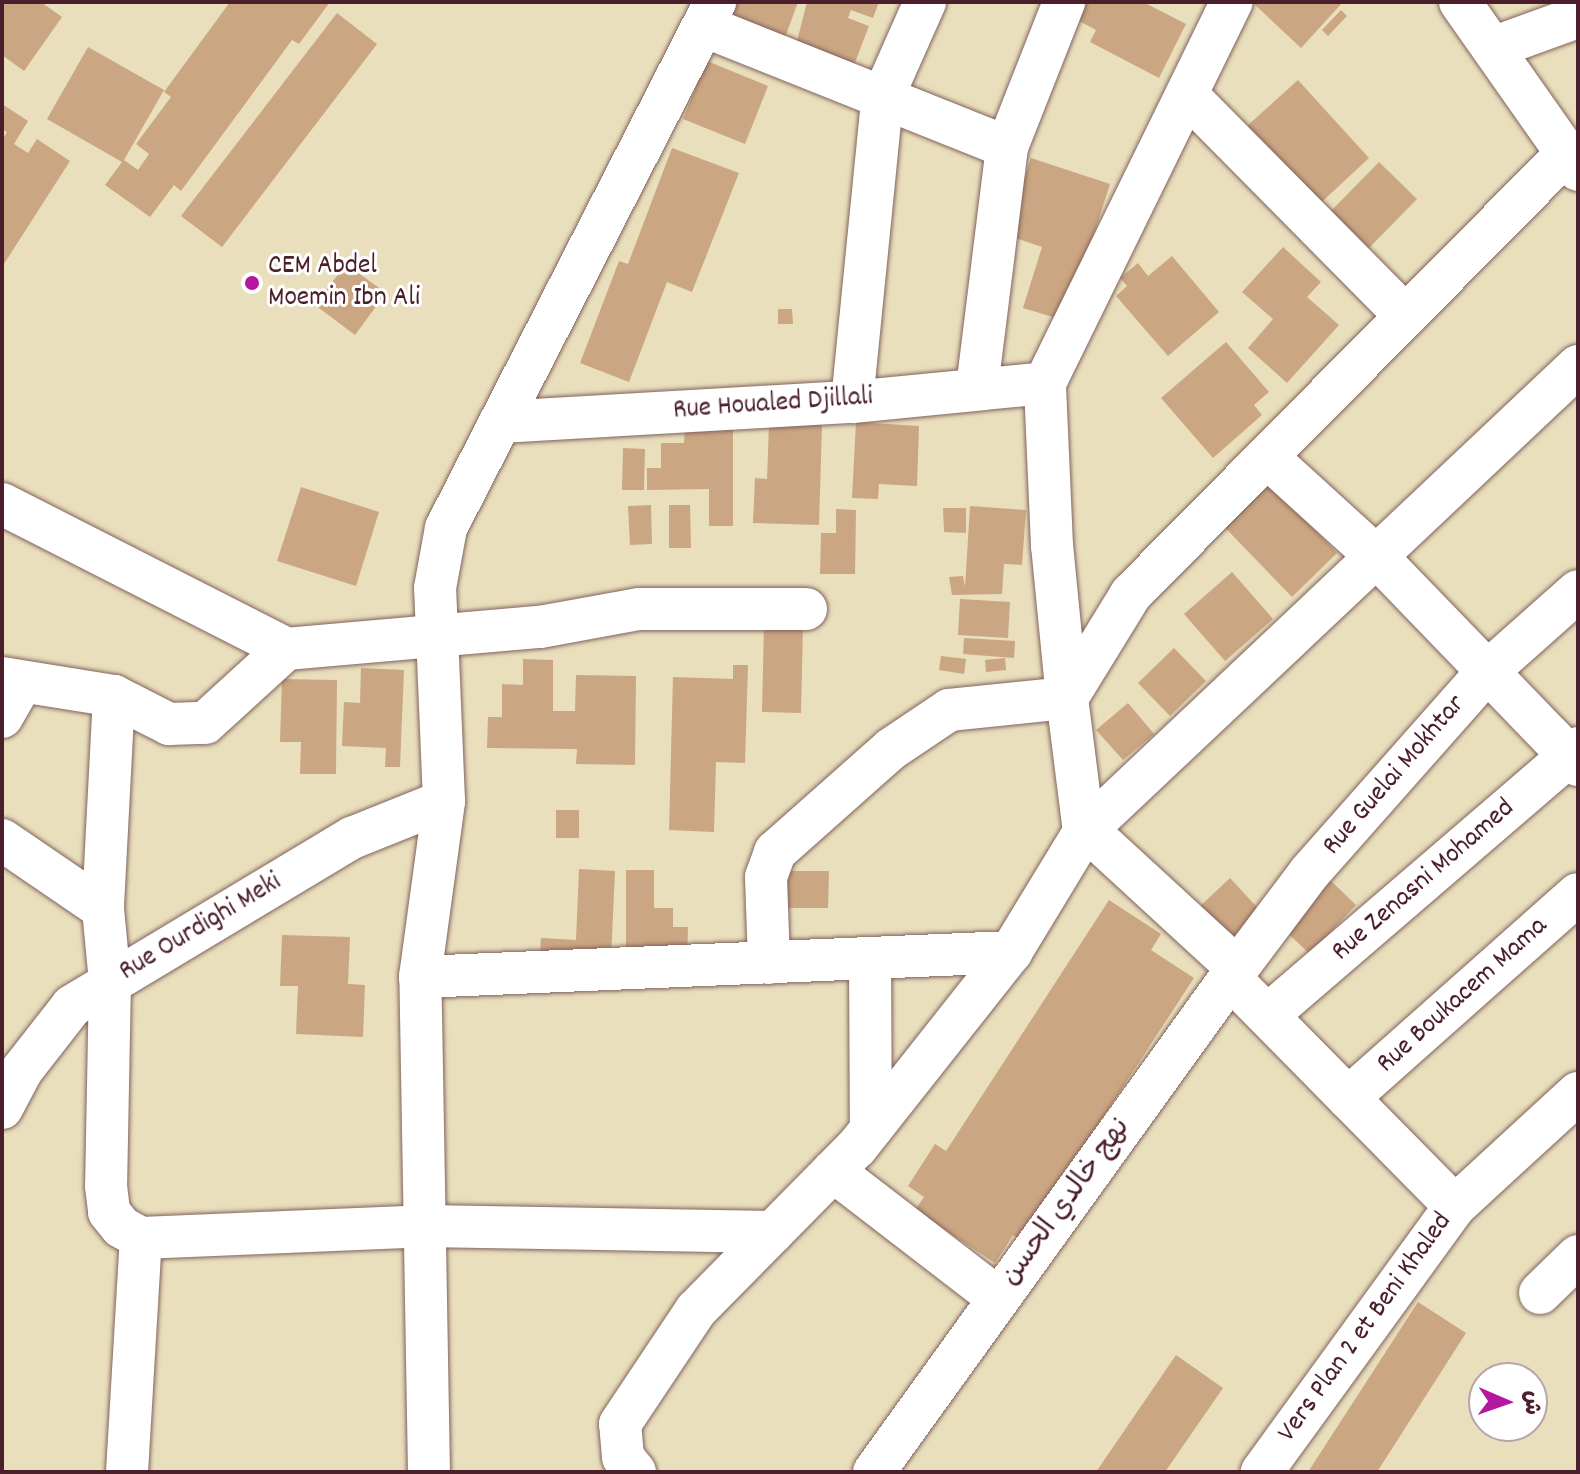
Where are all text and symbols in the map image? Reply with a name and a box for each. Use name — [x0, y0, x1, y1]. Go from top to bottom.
place label: CEM Abdel Moemin Ibn Ali — [268, 250, 420, 316]
marker: CEM Abdel Moemin Ibn Ali — [243, 274, 261, 292]
street label: Rue Houaled Djillali — [672, 381, 874, 429]
street label: Rue Guelai Mokhtar — [1316, 689, 1474, 863]
street label: Rue Zenasni Mohamed — [1326, 793, 1522, 969]
street label: Rue Ourdighi Meki — [114, 866, 288, 990]
street label: Rue Boukacem Mama — [1371, 911, 1555, 1081]
street label: نهج خالدي الحسن — [995, 1113, 1139, 1293]
street label: Vers Plan 2 et Beni Khaled — [1272, 1207, 1460, 1449]
north arrow — [1468, 1362, 1548, 1442]
text: ش — [1515, 1390, 1546, 1415]

